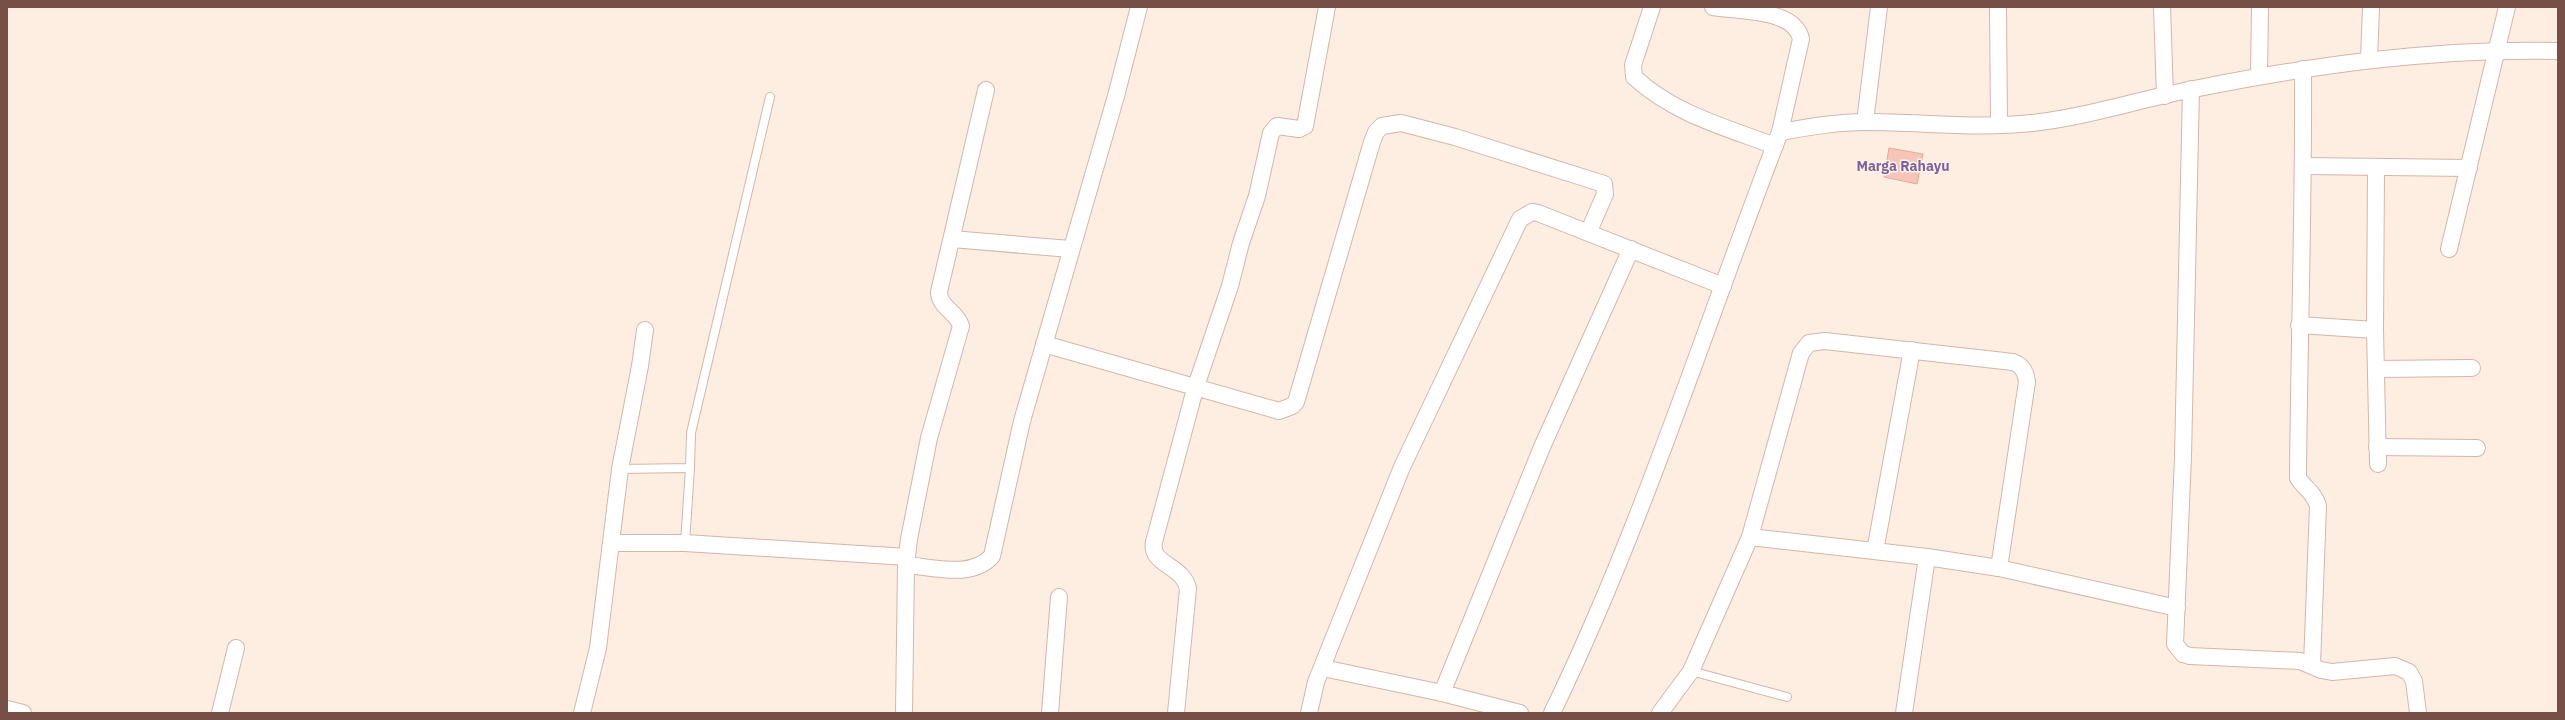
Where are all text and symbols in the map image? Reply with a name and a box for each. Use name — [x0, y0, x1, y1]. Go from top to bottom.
district label: Marga Rahayu — [1856, 157, 1950, 175]

